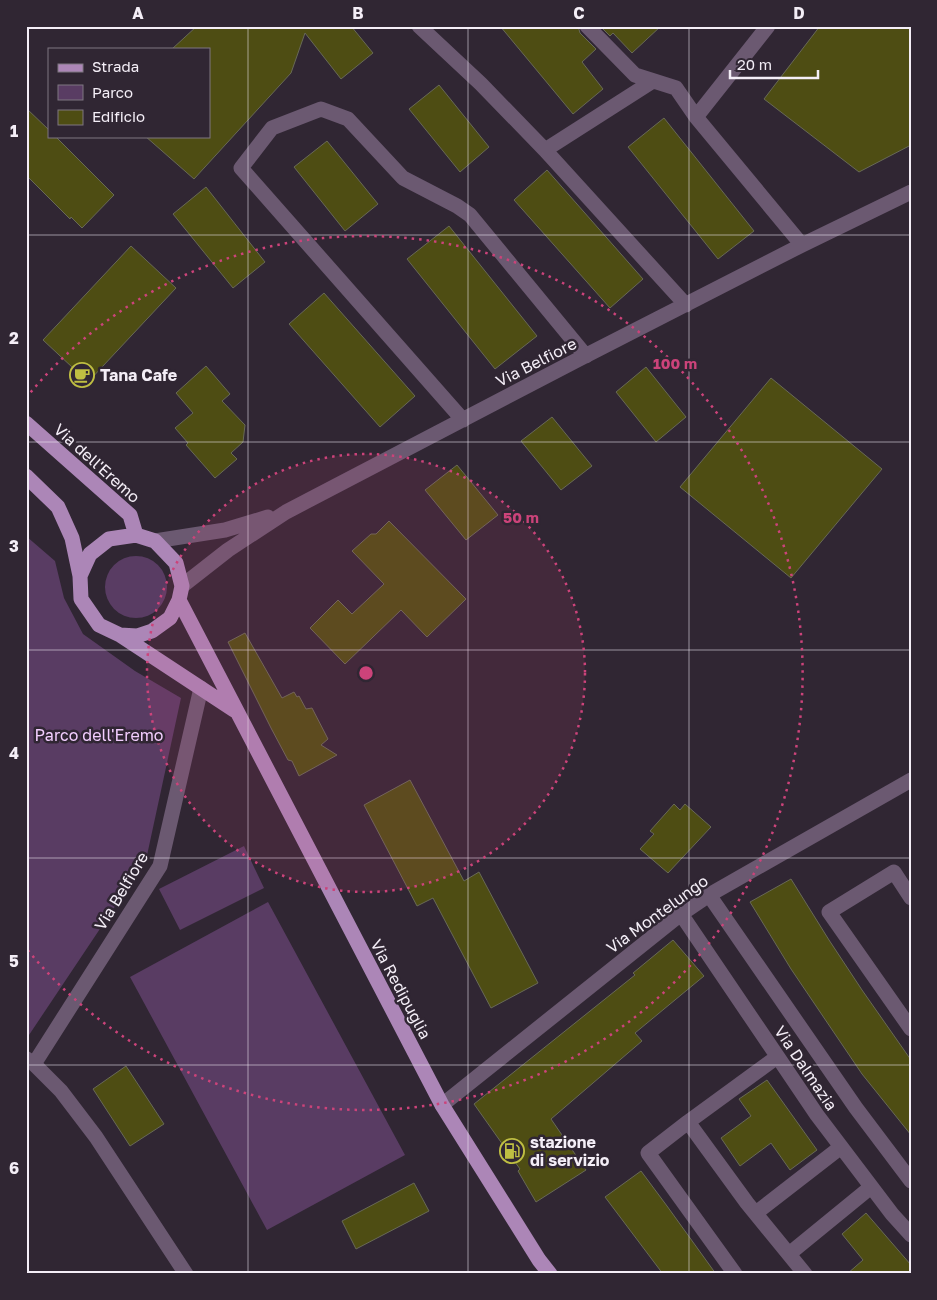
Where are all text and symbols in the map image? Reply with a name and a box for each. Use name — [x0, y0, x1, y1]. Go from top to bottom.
text: A — [132, 3, 144, 23]
text: B — [352, 3, 364, 23]
text: C — [573, 3, 585, 23]
text: D — [793, 3, 805, 23]
legend — [48, 48, 210, 138]
scale bar — [730, 48, 817, 80]
text: 20 m — [737, 55, 772, 73]
text: Strada — [92, 57, 139, 75]
text: Parco — [92, 83, 133, 101]
text: Edificio — [92, 107, 145, 125]
text: 1 — [10, 121, 18, 141]
text: 2 — [9, 328, 19, 348]
street label: Via Belfiore — [492, 333, 580, 391]
text: 100 m — [653, 354, 697, 372]
cafe icon: Tana Cafe — [69, 362, 95, 388]
place label: Tana Cafe — [100, 365, 177, 385]
street label: Via dell'Eremo — [50, 419, 144, 507]
text: 50 m — [503, 508, 539, 526]
text: 3 — [9, 536, 19, 556]
centre of rings — [357, 664, 375, 682]
park label: Parco dell'Eremo — [35, 725, 163, 745]
text: 4 — [9, 743, 19, 763]
street label: Via Belfiore — [90, 848, 152, 934]
street label: Via Montelungo — [602, 870, 712, 958]
street label: Via Redipuglia — [366, 936, 436, 1042]
text: 5 — [9, 951, 19, 971]
street label: Via Dalmazia — [770, 1022, 842, 1114]
place label: stazione di servizio — [530, 1132, 610, 1170]
fuel station icon: stazione di servizio — [499, 1138, 525, 1164]
text: 6 — [9, 1158, 19, 1178]

